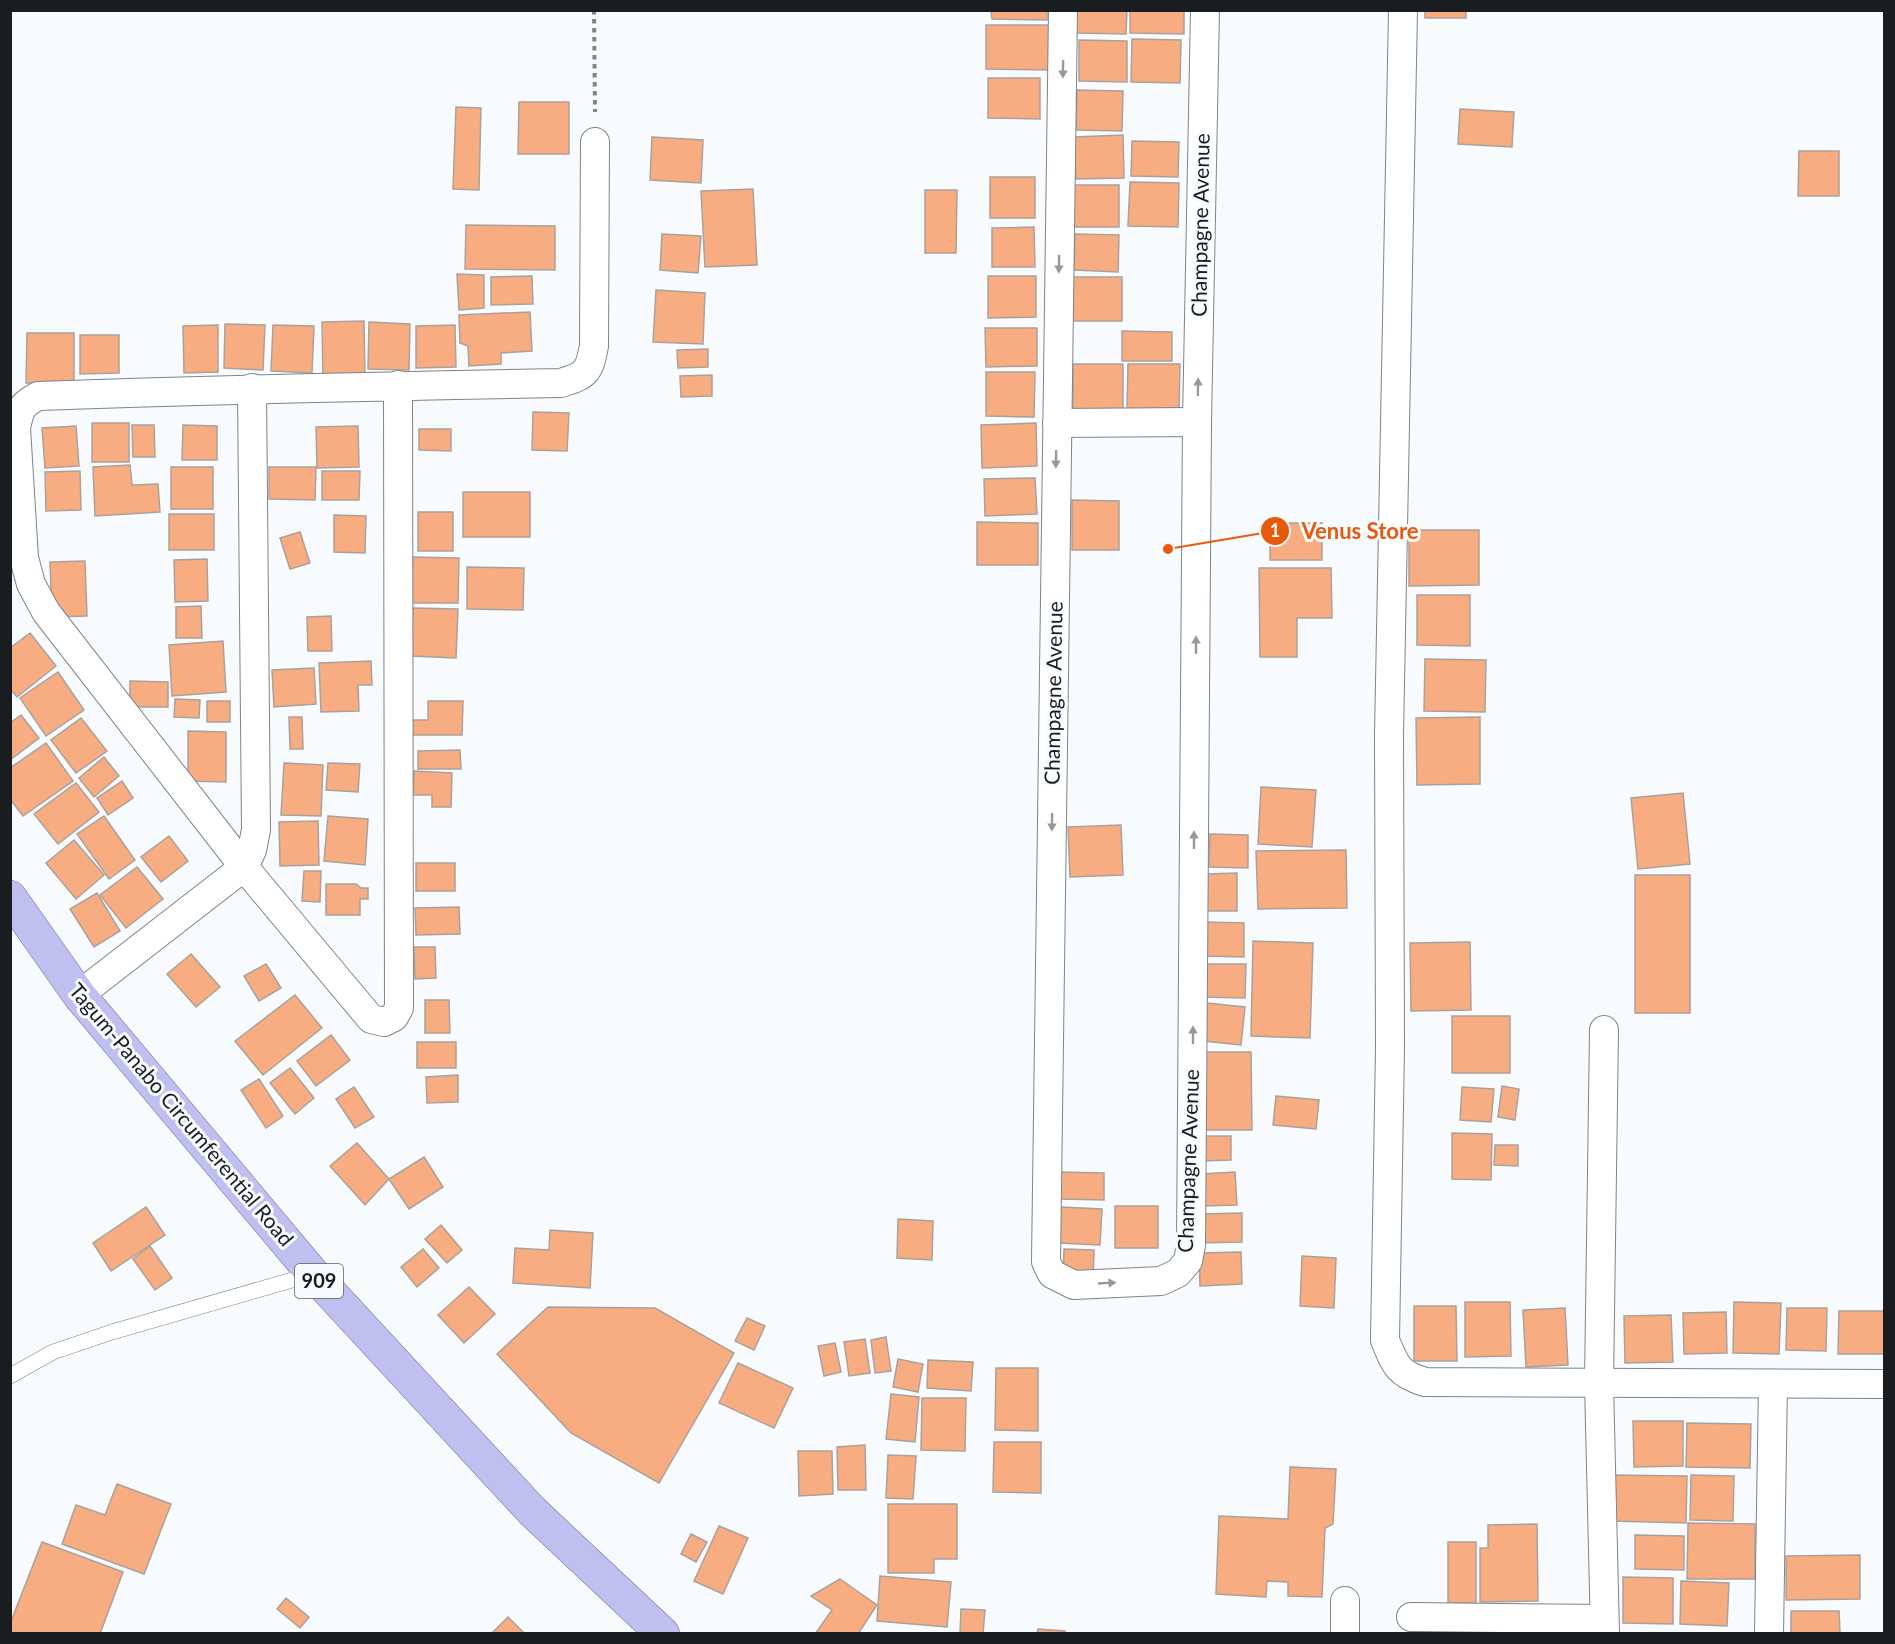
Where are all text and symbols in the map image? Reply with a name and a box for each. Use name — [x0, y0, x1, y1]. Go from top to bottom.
one-way arrow — [1058, 59, 1067, 78]
street label: Champagne Avenue — [1185, 133, 1214, 317]
one-way arrow — [1055, 254, 1064, 273]
one-way arrow — [1193, 378, 1203, 397]
one-way arrow — [1052, 449, 1061, 468]
callout: Venus Store — [1260, 511, 1431, 551]
text: Venus Store — [1300, 517, 1419, 544]
text: 1 — [1270, 519, 1280, 541]
street label: Champagne Avenue — [1038, 601, 1067, 785]
one-way arrow — [1191, 636, 1201, 655]
one-way arrow — [1047, 812, 1057, 831]
one-way arrow — [1189, 831, 1199, 850]
street label: Tagum-Panabo Circumferential Road — [65, 978, 300, 1251]
one-way arrow — [1188, 1026, 1198, 1045]
street label: Champagne Avenue — [1172, 1069, 1203, 1253]
road number: 909 — [295, 1264, 343, 1298]
one-way arrow — [1098, 1279, 1117, 1288]

